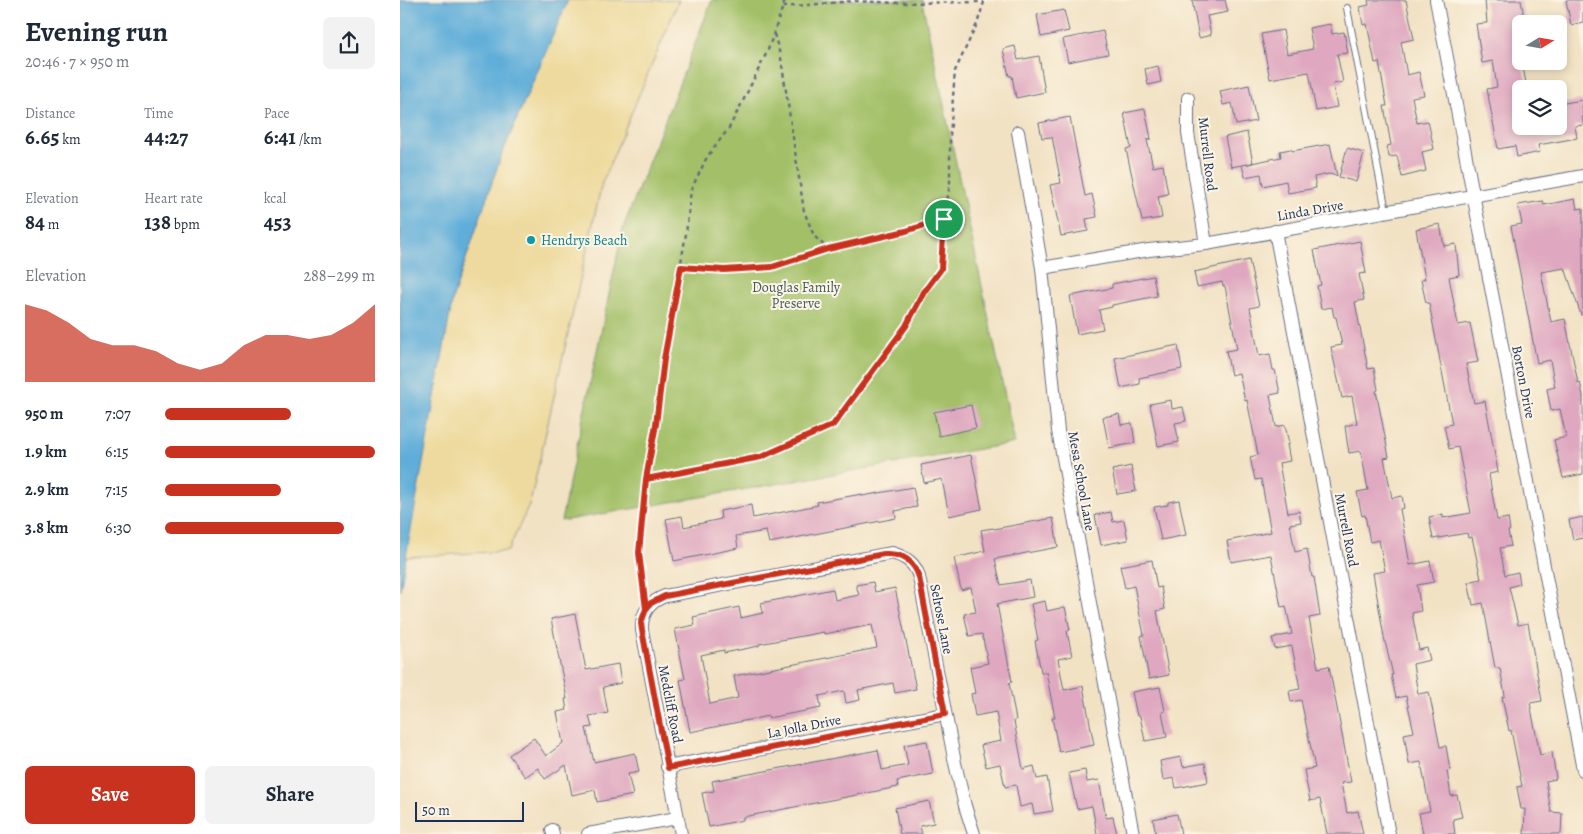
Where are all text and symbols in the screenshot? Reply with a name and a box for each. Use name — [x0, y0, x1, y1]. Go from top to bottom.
text: Evening run — [25, 13, 168, 51]
north arrow — [1512, 15, 1568, 70]
map controls — [1512, 15, 1567, 135]
button: share — [323, 17, 375, 69]
text: 20:46 · 7 × 950 m — [25, 51, 129, 73]
button: layers — [1512, 80, 1567, 135]
text: Distance — [25, 104, 75, 123]
text: Time — [144, 104, 173, 123]
text: Pace — [264, 104, 290, 123]
street label: Murrell Road — [1194, 116, 1222, 193]
text: 6.65 — [25, 123, 59, 151]
text: 44:27 — [144, 123, 188, 151]
text: 6:41 — [264, 123, 296, 151]
text: km — [59, 130, 81, 149]
text: /km — [296, 130, 322, 149]
text: Elevation — [25, 189, 79, 208]
text: Heart rate — [144, 189, 203, 208]
text: kcal — [264, 189, 286, 208]
street label: Linda Drive — [1275, 195, 1345, 226]
pin — [923, 198, 965, 240]
icon: arrive — [930, 205, 958, 233]
text: 84 — [25, 208, 45, 236]
text: 138 — [144, 208, 171, 236]
text: 453 — [264, 208, 292, 236]
text: m — [45, 215, 59, 234]
text: bpm — [171, 215, 200, 234]
place label: Hendrys Beach — [541, 231, 628, 250]
marker: Hendrys Beach — [525, 234, 537, 246]
text: Elevation — [25, 265, 86, 287]
text: 288–299 m — [304, 265, 375, 287]
park label: Douglas Family Preserve — [752, 278, 841, 313]
street label: Borton Drive — [1507, 344, 1540, 420]
text: 950 m — [25, 403, 63, 425]
text: 7:07 — [105, 403, 131, 425]
street label: Mesa School Lane — [1063, 430, 1100, 532]
text: 1.9 km — [25, 441, 67, 463]
text: 6:15 — [105, 441, 129, 463]
text: 2.9 km — [25, 479, 69, 501]
text: 7:15 — [105, 479, 128, 501]
street label: Murrell Road — [1330, 492, 1363, 569]
text: 3.8 km — [25, 517, 68, 539]
text: 6:30 — [105, 517, 131, 539]
street label: Selrose Lane — [925, 582, 958, 656]
street label: Medcliff Road — [654, 663, 688, 745]
street label: La Jolla Drive — [765, 710, 843, 743]
button: Save — [25, 766, 195, 824]
button: Share — [205, 766, 375, 824]
scale bar — [415, 799, 524, 822]
text: 50 m — [422, 801, 450, 820]

